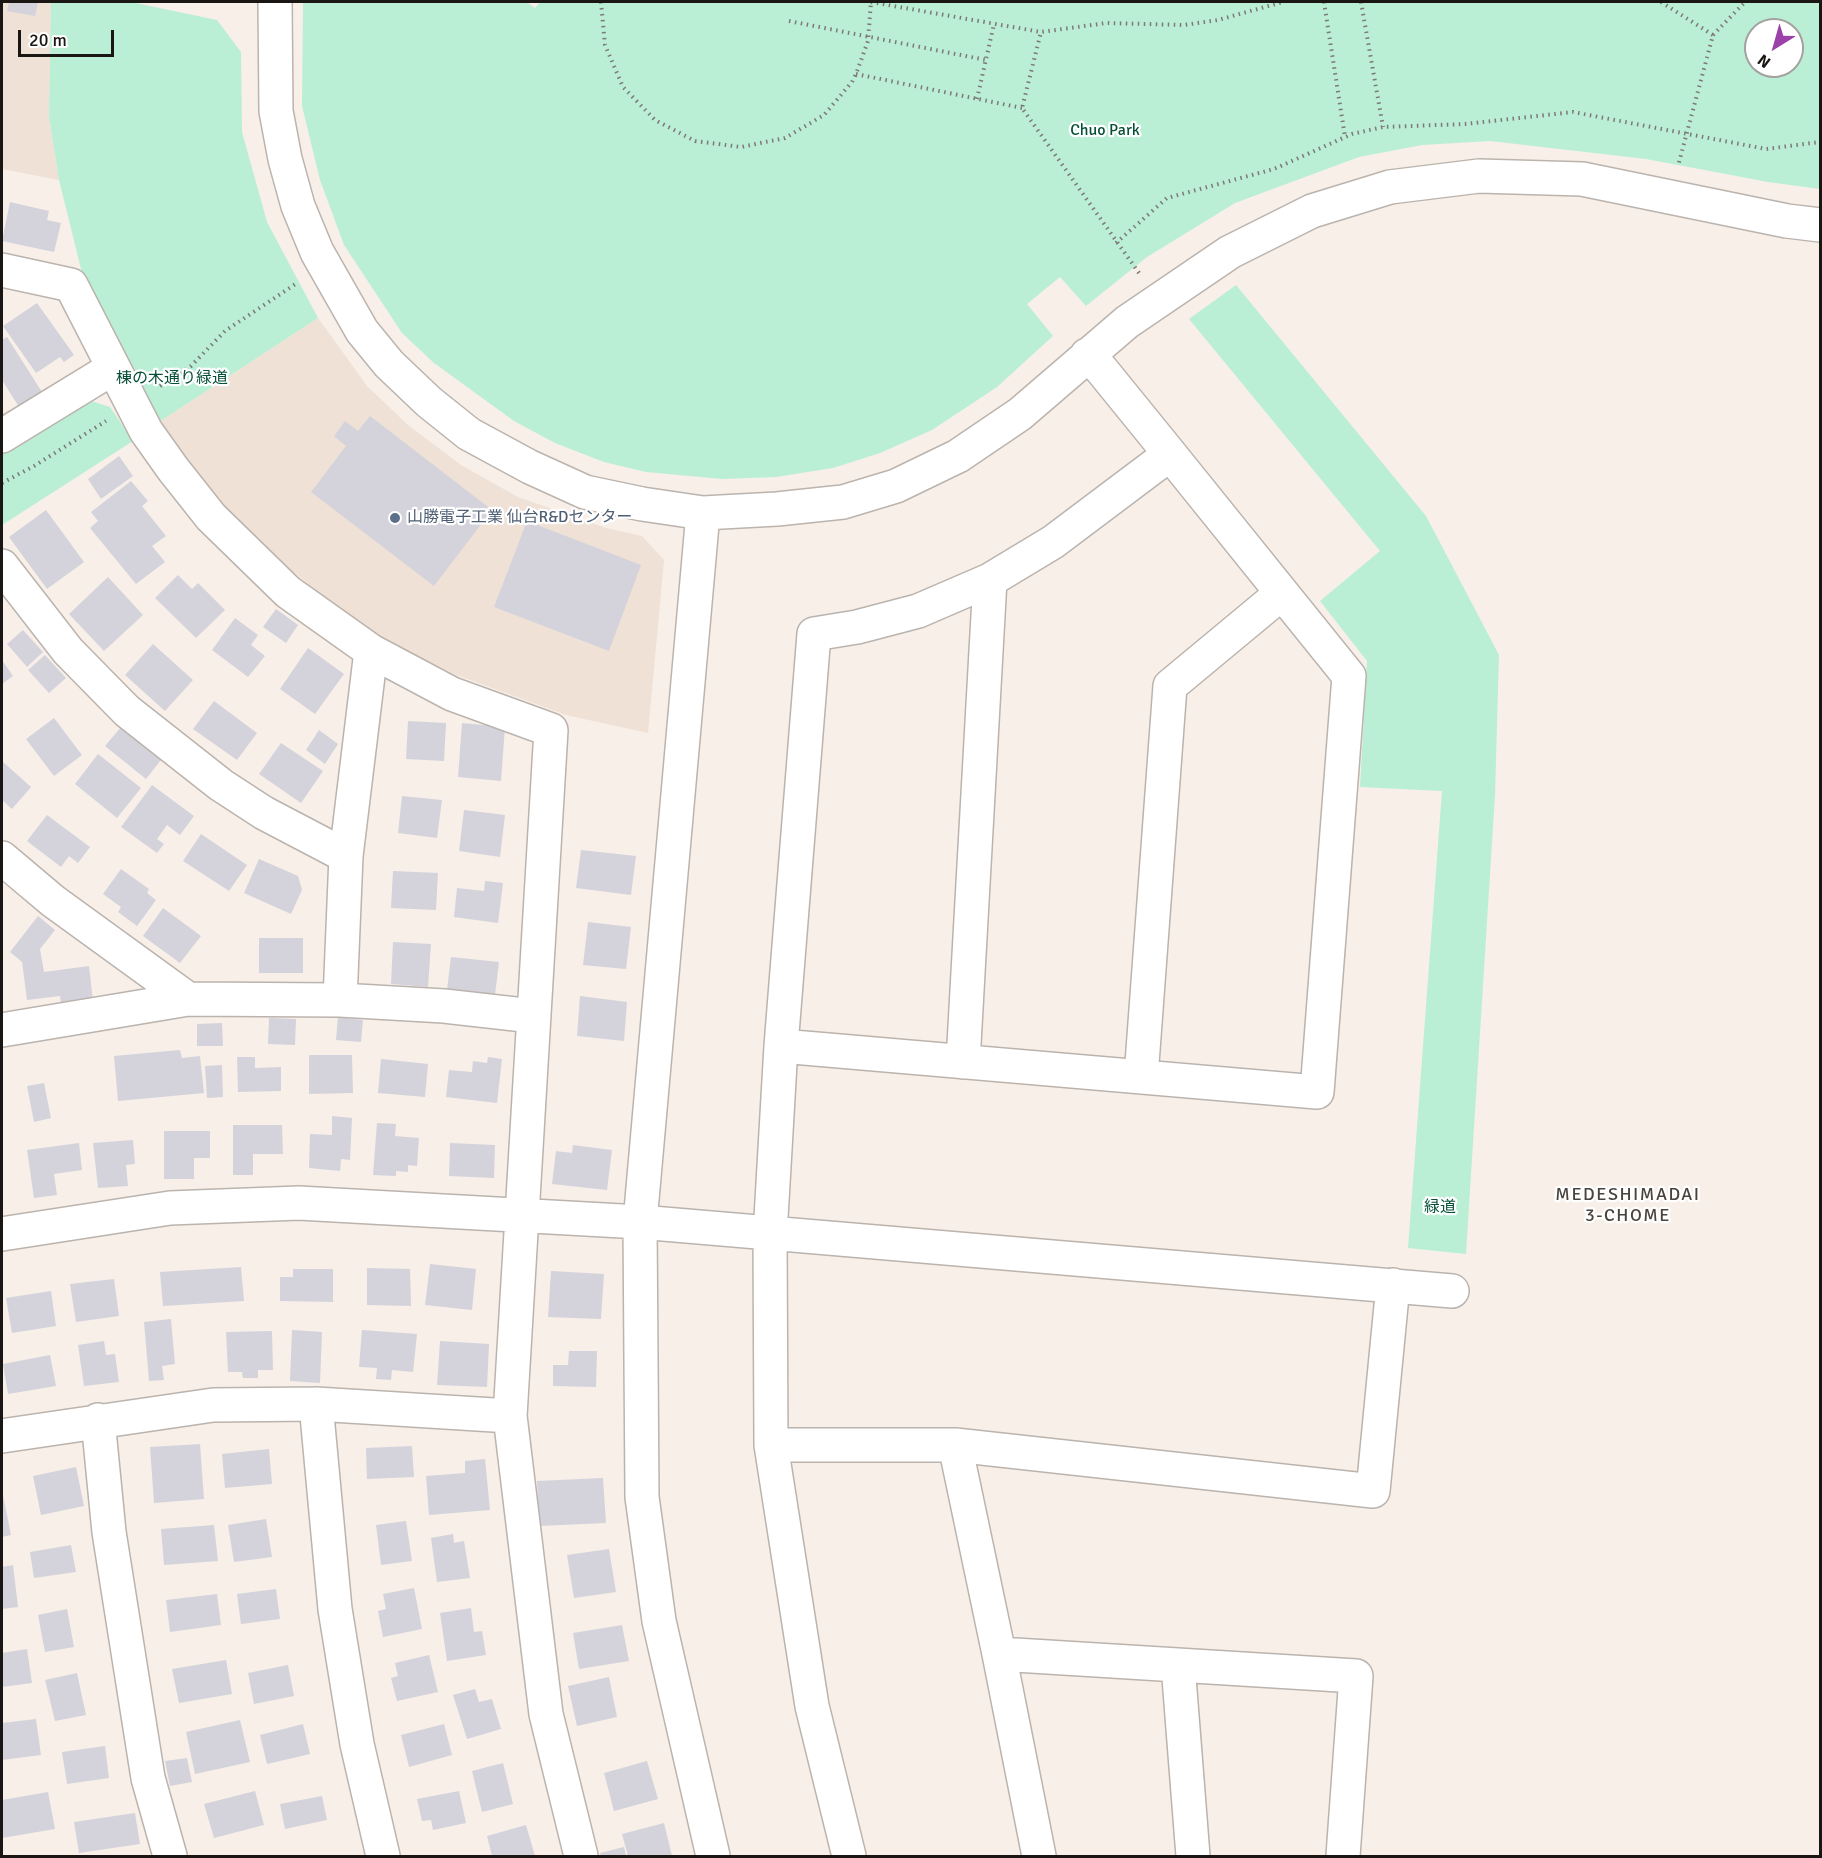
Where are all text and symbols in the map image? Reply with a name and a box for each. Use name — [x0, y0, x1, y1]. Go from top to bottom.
scale bar — [21, 18, 117, 56]
north arrow — [1744, 18, 1804, 78]
text: 20 m — [29, 29, 67, 51]
text: N — [1754, 49, 1775, 72]
park label: Chuo Park — [1070, 121, 1140, 141]
park label: 棟の木通り緑道 — [116, 369, 228, 389]
place label: 山勝電子工業 仙台R&Dセンター — [407, 508, 632, 528]
marker: 山勝電子工業 仙台R&Dセンター — [388, 511, 402, 525]
district label: MEDESHIMADAI 3-CHOME — [1555, 1184, 1701, 1226]
park label: 緑道 — [1424, 1198, 1456, 1218]

